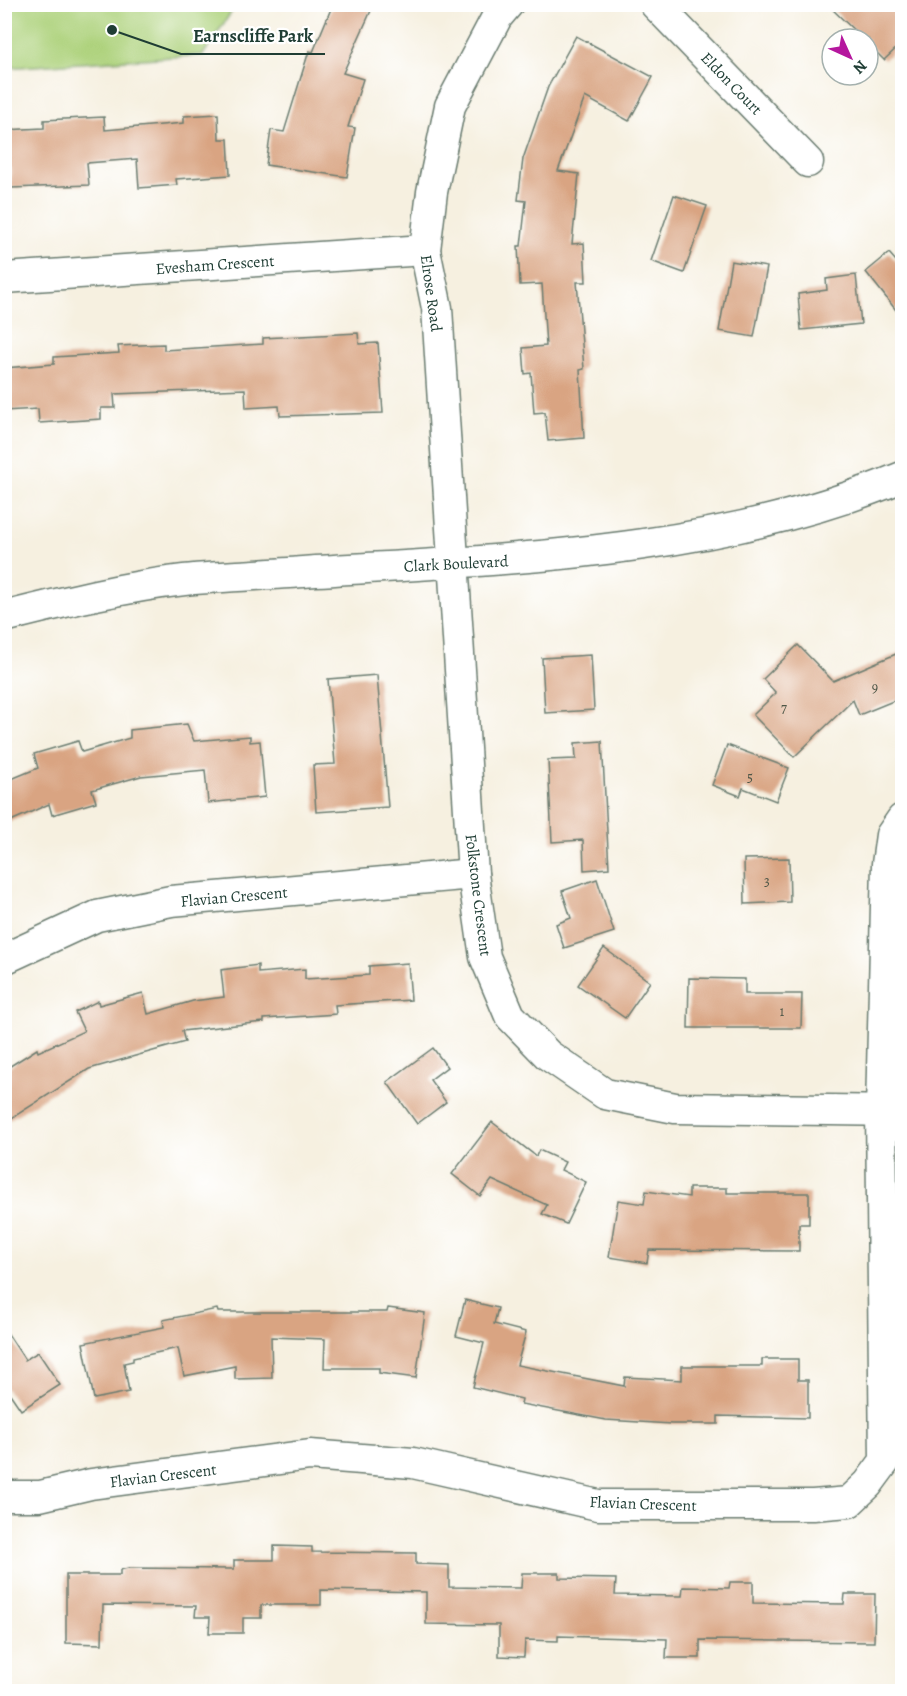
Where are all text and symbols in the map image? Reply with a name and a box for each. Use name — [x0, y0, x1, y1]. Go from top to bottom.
callout: Earnscliffe Park — [181, 18, 325, 54]
text: Earnscliffe Park — [193, 24, 314, 48]
north arrow — [820, 27, 880, 87]
street label: Eldon Court — [696, 47, 767, 120]
text: N — [848, 55, 872, 79]
street label: Evesham Crescent — [155, 250, 275, 280]
street label: Elrose Road — [415, 253, 447, 333]
street label: Clark Boulevard — [403, 550, 509, 578]
house number: 9 — [872, 678, 878, 697]
house number: 7 — [781, 699, 787, 718]
house number: 5 — [747, 768, 753, 787]
street label: Folkstone Crescent — [460, 833, 496, 958]
house number: 3 — [764, 872, 770, 891]
street label: Flavian Crescent — [180, 881, 288, 913]
house number: 1 — [780, 1002, 785, 1021]
street label: Flavian Crescent — [109, 1459, 218, 1493]
street label: Flavian Crescent — [589, 1491, 697, 1517]

